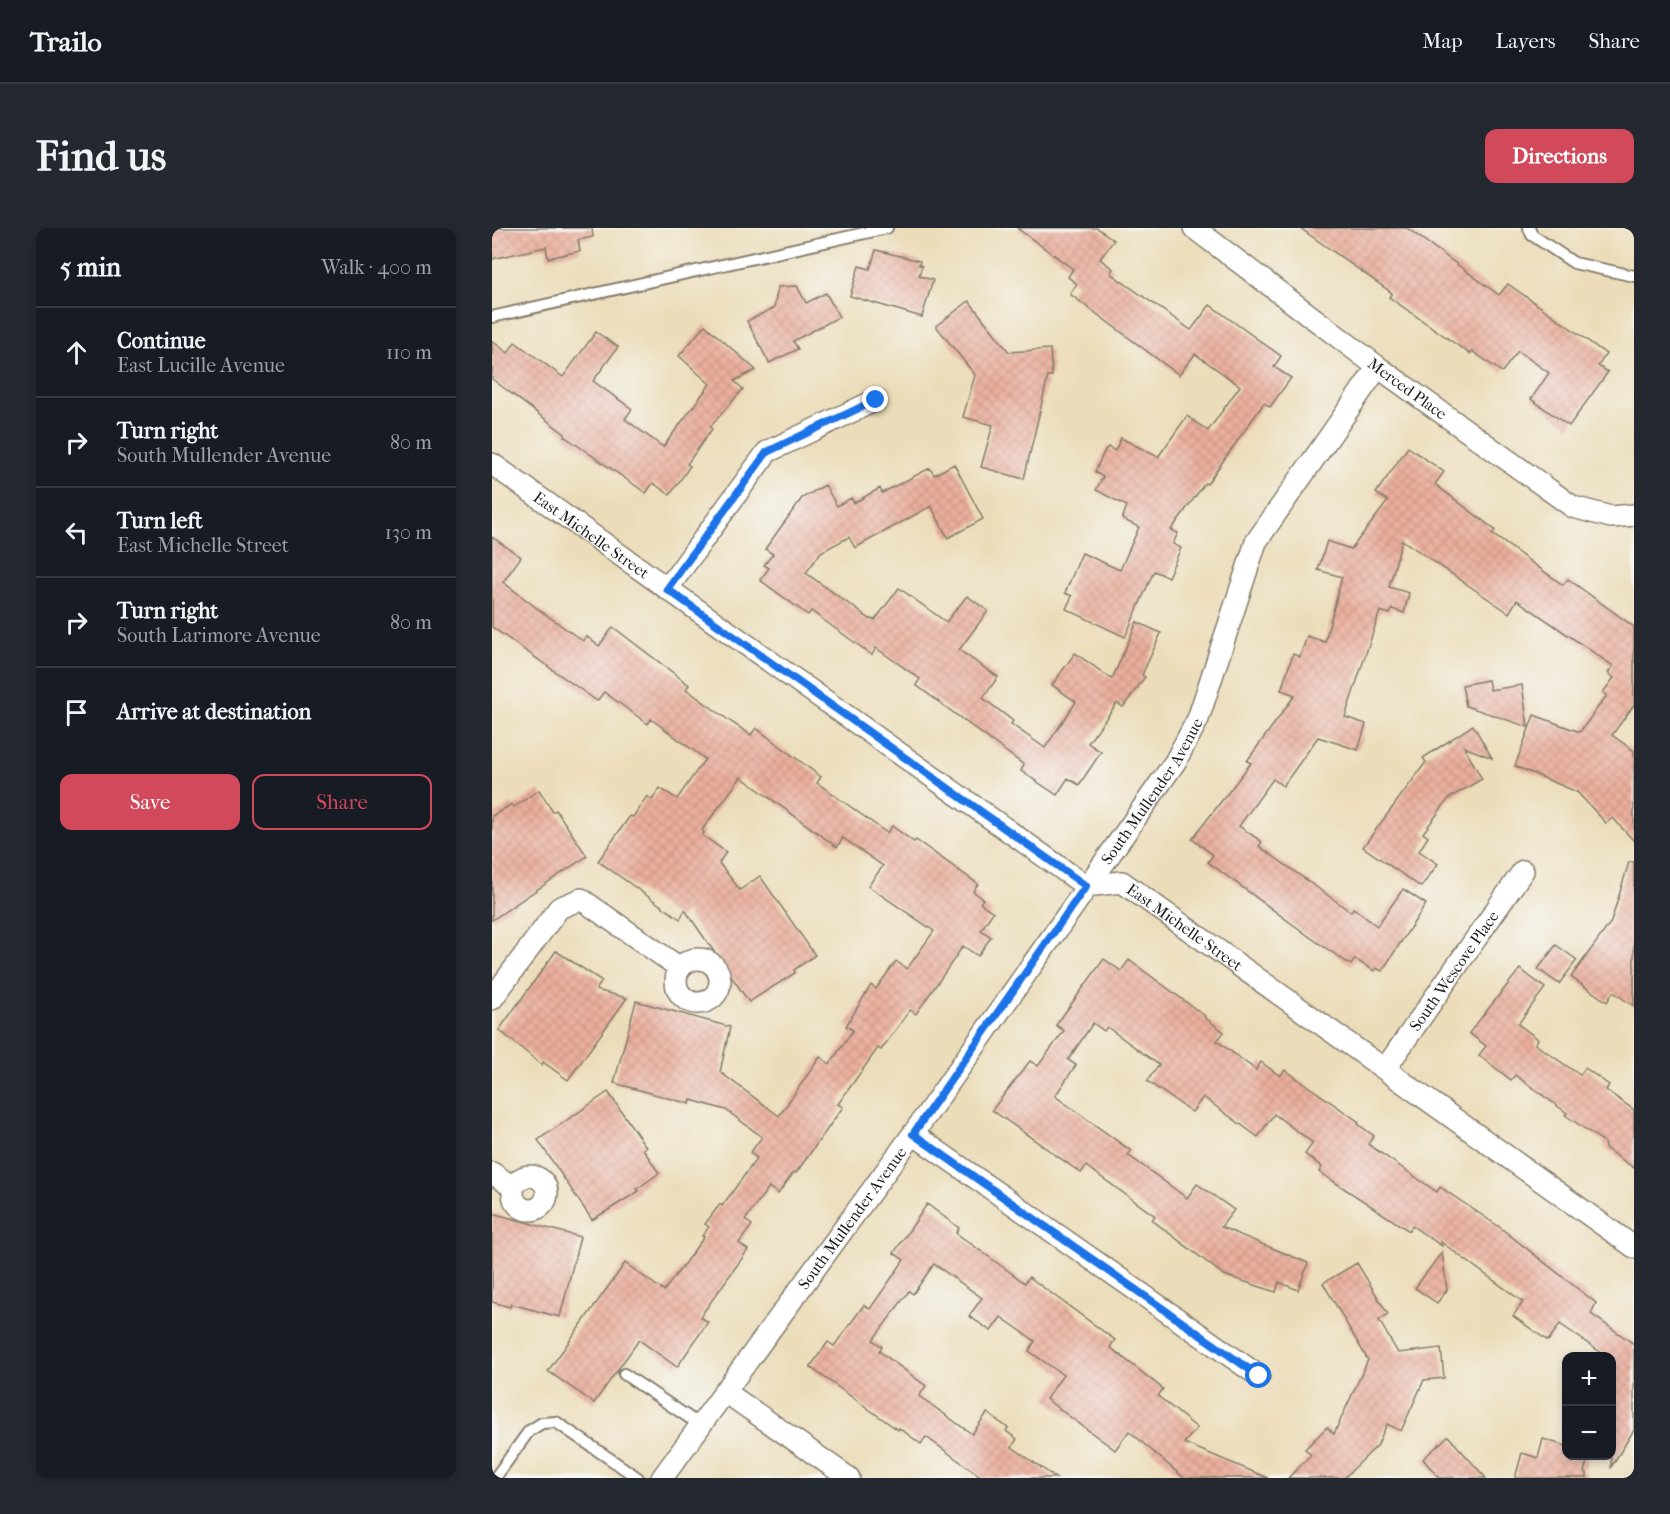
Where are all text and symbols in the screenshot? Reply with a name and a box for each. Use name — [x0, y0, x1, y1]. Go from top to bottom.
text: Trailo — [30, 25, 102, 58]
text: Map — [1422, 29, 1463, 53]
text: Layers — [1496, 29, 1555, 53]
text: Share — [1588, 29, 1640, 53]
button: Directions — [1485, 129, 1634, 183]
text: Find us — [36, 132, 166, 181]
text: 5 min — [60, 252, 121, 283]
text: Walk · 400 m — [321, 256, 432, 279]
text: Continue — [117, 328, 206, 354]
icon: ahead — [60, 336, 93, 369]
text: 110 m — [386, 341, 432, 364]
text: East Lucille Avenue — [117, 354, 285, 377]
street label: Merced Place — [1364, 354, 1451, 423]
route end — [862, 386, 888, 412]
text: Turn right — [117, 418, 218, 444]
icon: right — [60, 426, 93, 459]
text: 80 m — [390, 431, 432, 454]
text: South Mullender Avenue — [117, 444, 331, 467]
street label: East Michelle Street — [530, 487, 653, 583]
text: Turn left — [117, 508, 203, 534]
icon: left — [60, 516, 93, 549]
text: 130 m — [385, 521, 432, 544]
text: East Michelle Street — [117, 534, 289, 557]
text: Turn right — [117, 598, 218, 624]
icon: right — [60, 606, 93, 639]
text: 80 m — [390, 611, 432, 634]
text: South Larimore Avenue — [117, 624, 321, 647]
icon: arrive — [60, 696, 93, 729]
text: Arrive at destination — [117, 699, 311, 725]
street label: South Mullender Avenue — [1097, 715, 1207, 868]
button: Save — [60, 774, 240, 830]
button: Share — [252, 774, 432, 830]
street label: East Michelle Street — [1123, 880, 1246, 975]
street label: South Wescove Place — [1406, 907, 1503, 1035]
street label: South Mullender Avenue — [794, 1143, 910, 1293]
map controls — [1562, 1352, 1616, 1460]
button: + — [1562, 1352, 1616, 1406]
route start — [1245, 1362, 1271, 1388]
button: − — [1562, 1406, 1616, 1460]

